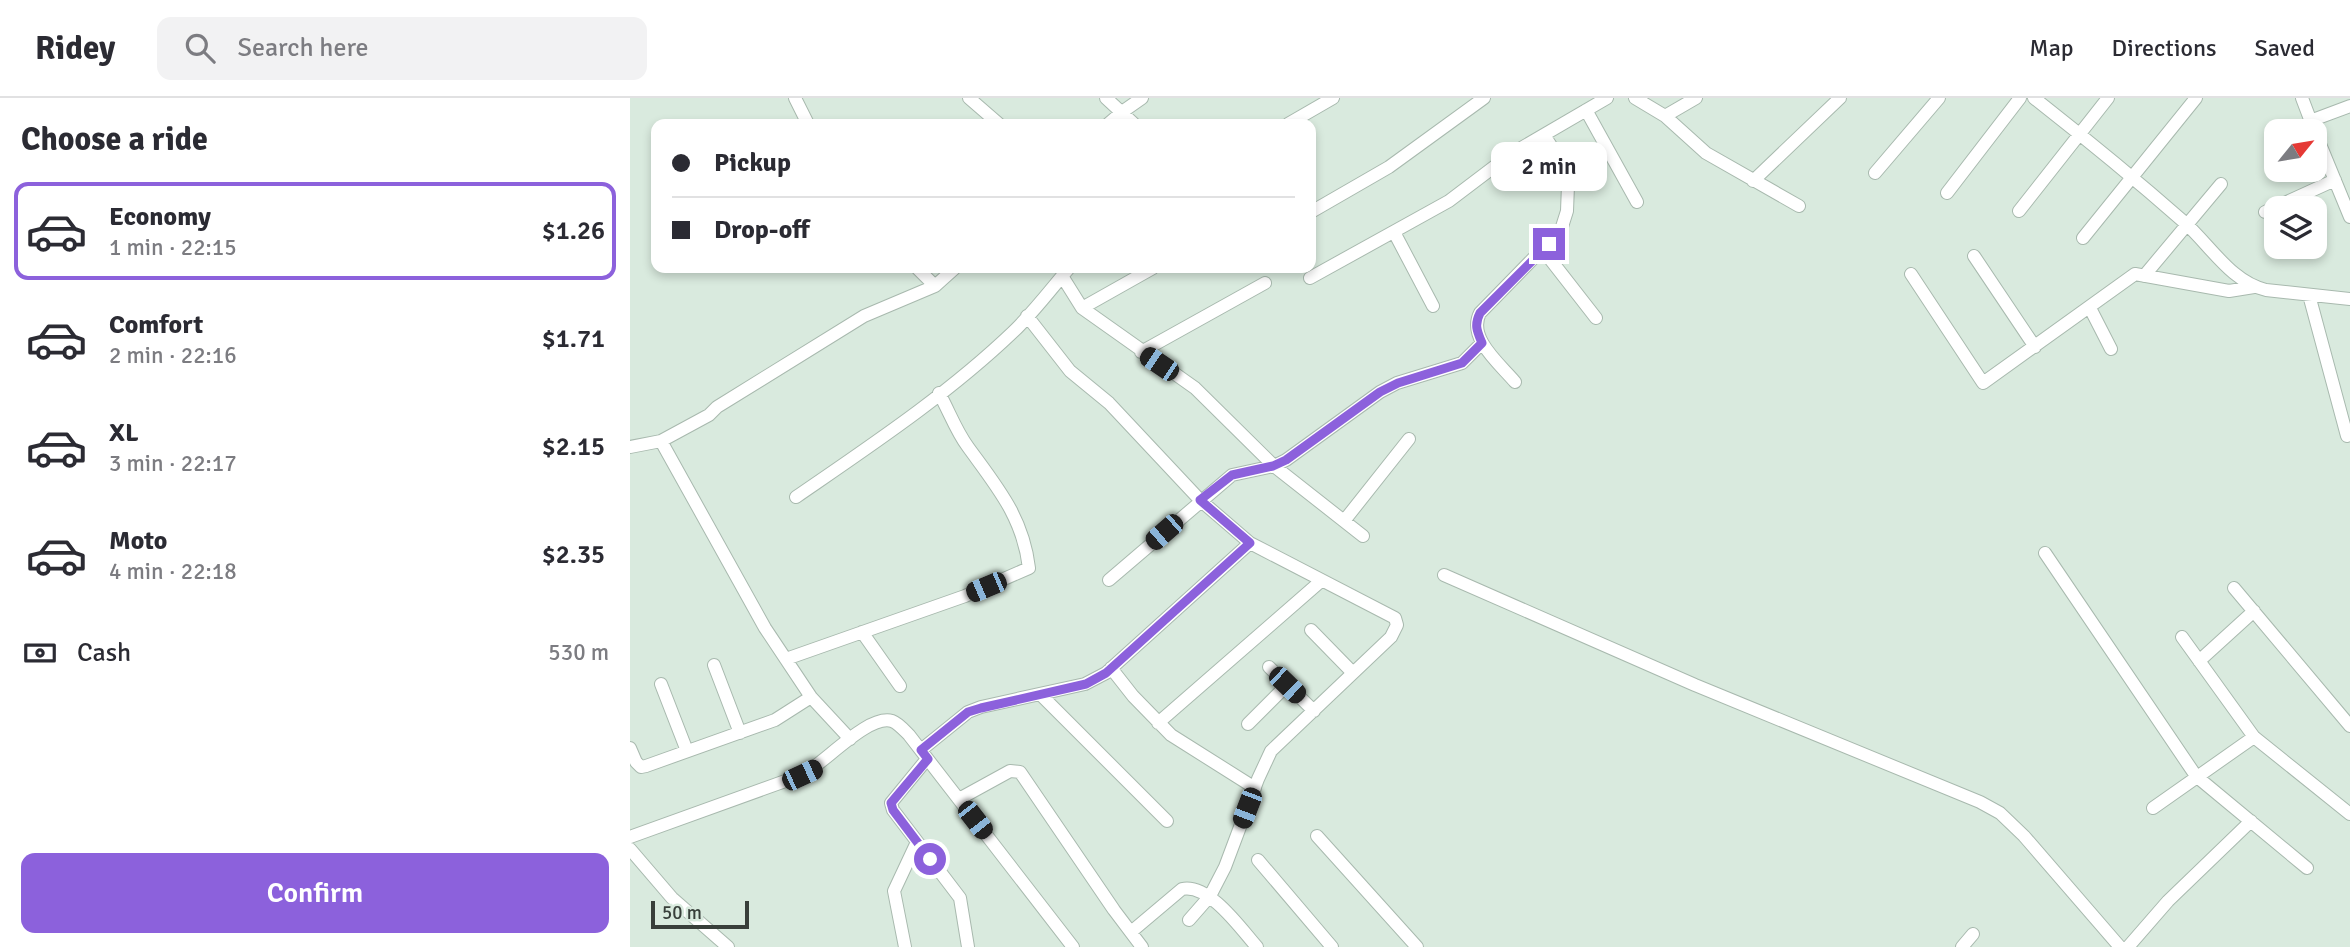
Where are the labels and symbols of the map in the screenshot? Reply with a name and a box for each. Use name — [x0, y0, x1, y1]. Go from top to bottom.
north arrow — [2264, 119, 2328, 182]
callout: 2 min — [1491, 142, 1607, 192]
route end — [1533, 228, 1565, 260]
car — [1136, 344, 1183, 384]
car — [1142, 510, 1187, 554]
car — [963, 569, 1010, 605]
car — [1265, 663, 1310, 707]
car — [779, 757, 826, 793]
car — [1230, 785, 1265, 831]
car — [954, 797, 997, 843]
route start — [914, 843, 946, 875]
scale bar — [651, 898, 749, 930]

